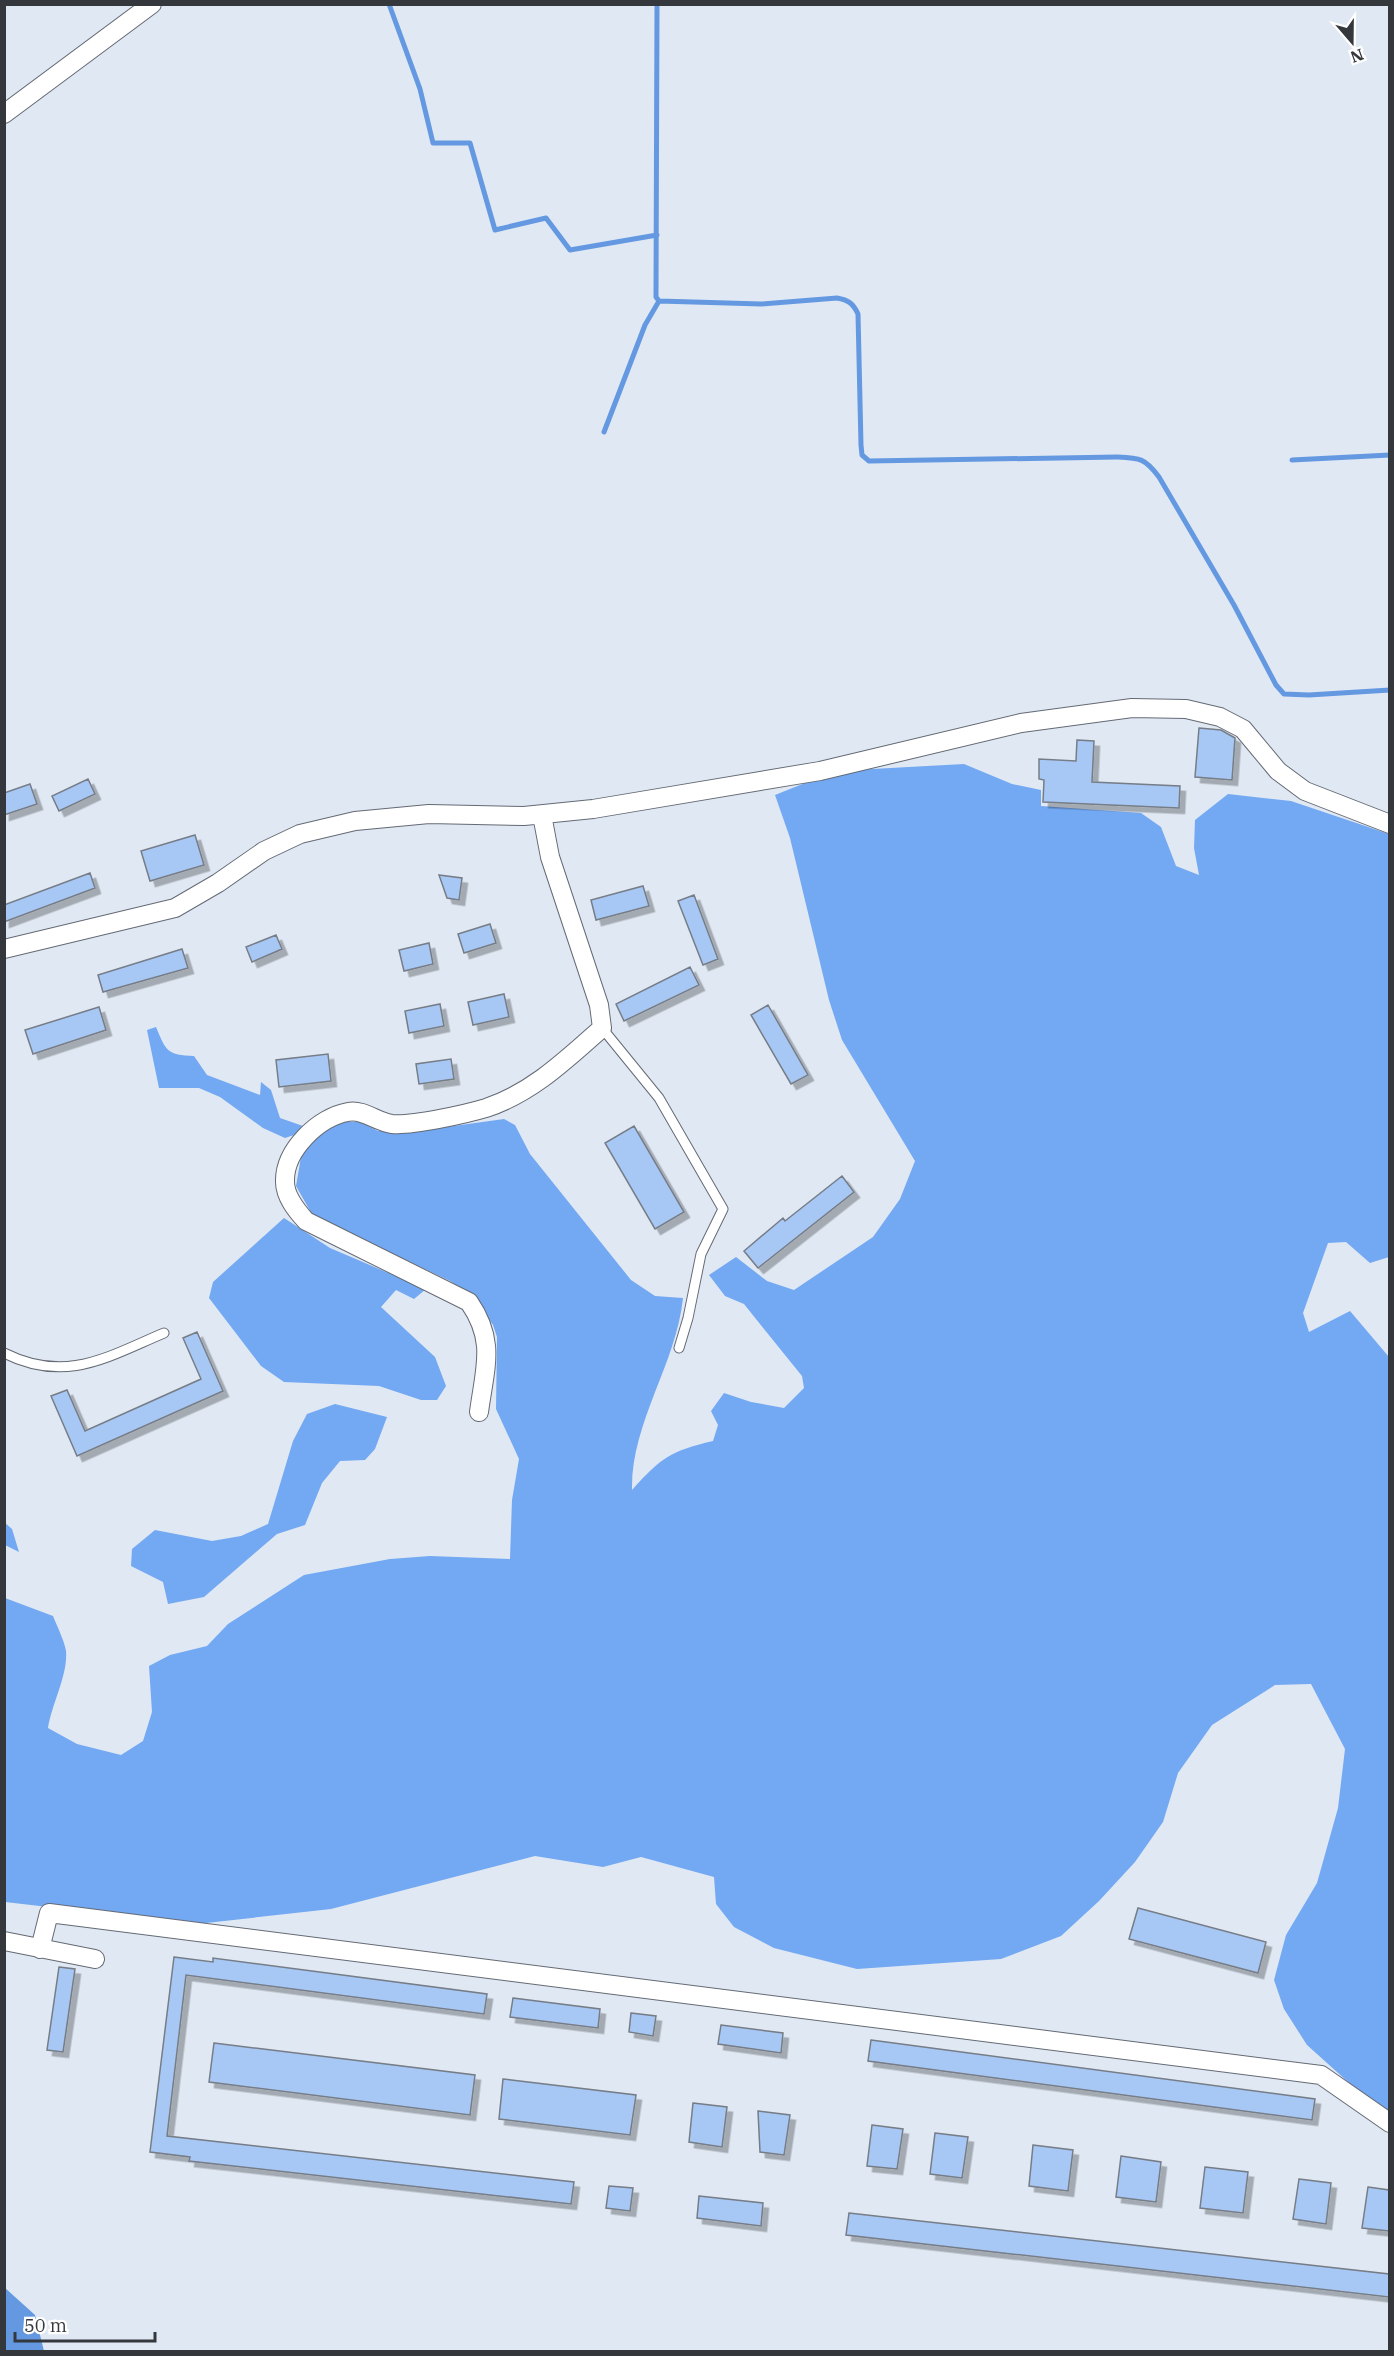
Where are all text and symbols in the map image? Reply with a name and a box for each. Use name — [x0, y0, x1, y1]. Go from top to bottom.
north arrow — [1322, 12, 1382, 72]
text: N — [1348, 45, 1366, 68]
scale bar — [15, 2305, 154, 2343]
text: 50 m — [24, 2314, 67, 2337]

